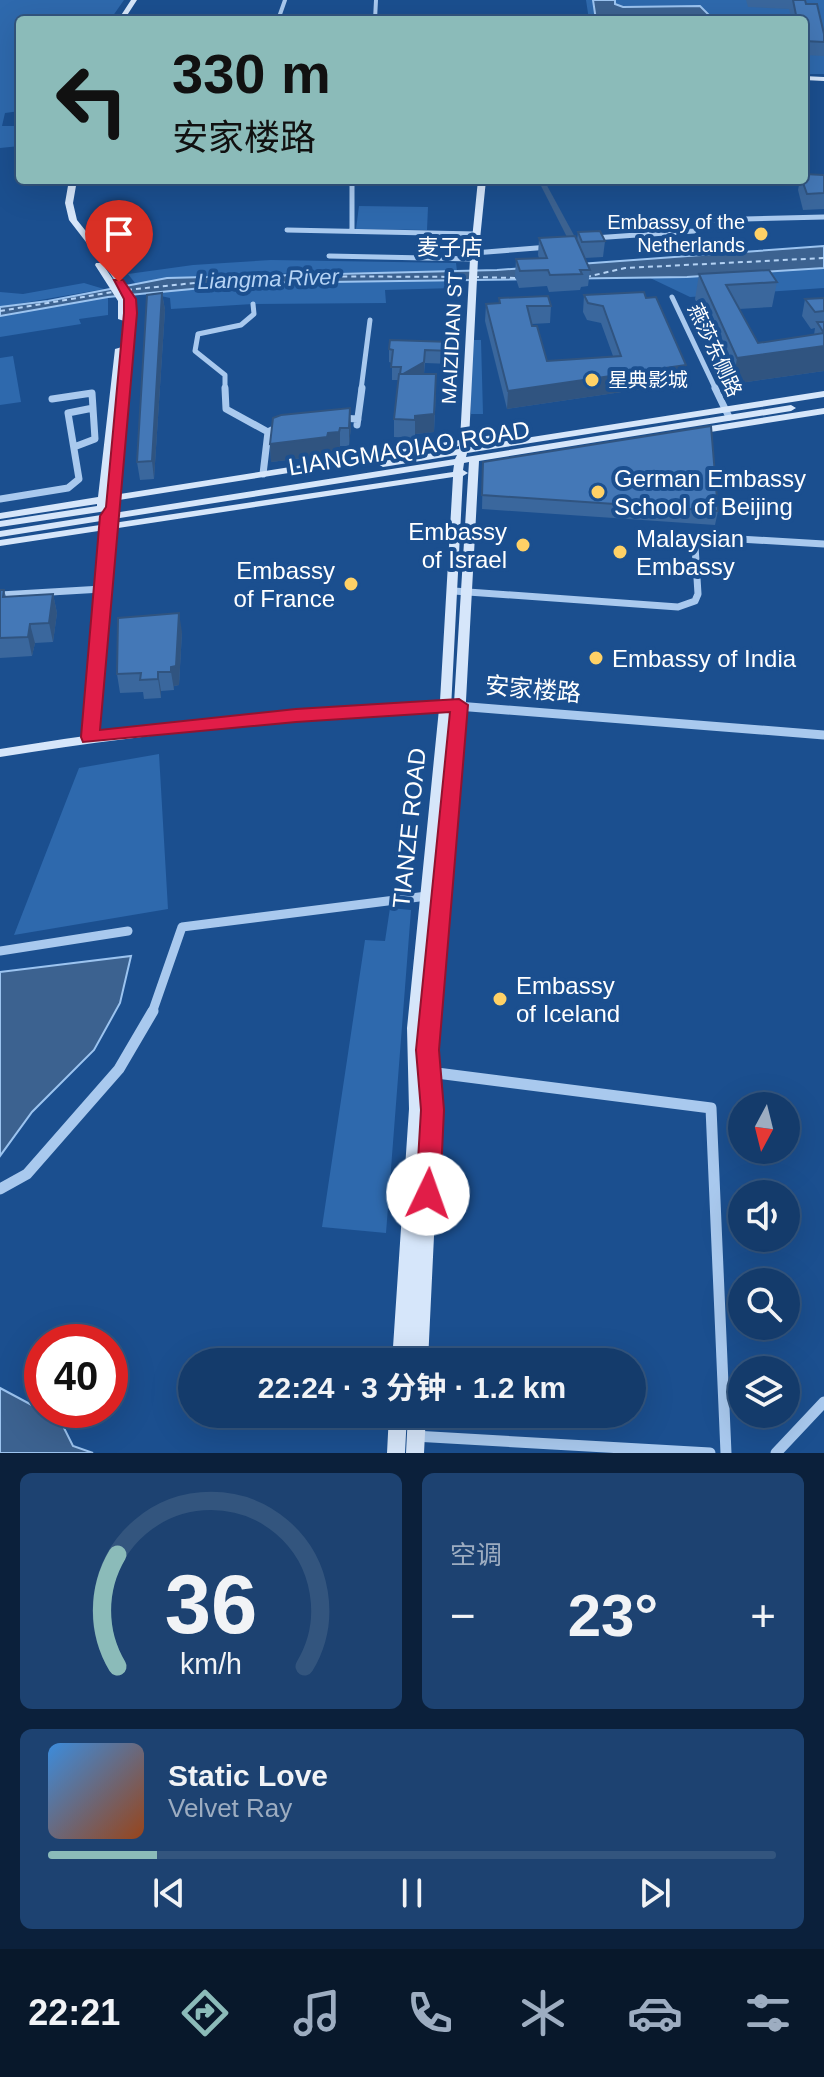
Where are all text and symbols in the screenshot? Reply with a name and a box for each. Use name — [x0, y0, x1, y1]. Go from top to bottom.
text: 330 m — [172, 42, 331, 105]
icon: left — [40, 48, 144, 152]
text: 安家楼路 — [172, 117, 316, 158]
pin — [85, 200, 153, 282]
place label: Embassy of the Netherlands — [607, 211, 745, 256]
icon: arrive — [97, 212, 141, 256]
marker: Embassy of the Netherlands — [752, 225, 770, 243]
district label: 麦子店 — [417, 235, 483, 260]
water label: Liangma River — [197, 264, 341, 294]
street label: MAIZIDIAN ST — [438, 271, 466, 405]
street label: 燕莎东侧路 — [684, 300, 746, 400]
place label: 星典影城 — [608, 369, 688, 391]
marker: 星典影城 — [583, 371, 601, 389]
street label: LIANGMAQIAO ROAD — [286, 416, 532, 480]
place label: German Embassy School of Beijing — [614, 465, 806, 520]
marker: German Embassy School of Beijing — [589, 483, 607, 501]
place label: Embassy of Israel — [408, 518, 507, 573]
place label: Malaysian Embassy — [636, 525, 744, 580]
marker: Embassy of Israel — [514, 536, 532, 554]
marker: Malaysian Embassy — [611, 543, 629, 561]
place label: Embassy of France — [234, 557, 335, 612]
marker: Embassy of France — [342, 575, 360, 593]
place label: Embassy of India — [612, 645, 797, 672]
marker: Embassy of India — [587, 649, 605, 667]
street label: 安家楼路 — [484, 671, 582, 707]
street label: TIANZE ROAD — [387, 746, 431, 910]
place label: Embassy of Iceland — [516, 972, 620, 1027]
marker: Embassy of Iceland — [491, 990, 509, 1008]
north arrow — [728, 1092, 800, 1164]
map controls — [728, 1092, 800, 1428]
position arrow — [386, 1152, 470, 1236]
button: sound — [728, 1180, 800, 1252]
button: search — [728, 1268, 800, 1340]
speed limit sign: 40 — [24, 1324, 128, 1428]
button: layers — [728, 1356, 800, 1428]
text: 22:24 · 3 分钟 · 1.2 km — [258, 1371, 566, 1404]
text: 空调 — [450, 1540, 502, 1570]
text: 36 — [165, 1558, 257, 1651]
text: 23° — [568, 1582, 658, 1649]
text: − — [450, 1591, 476, 1640]
text: + — [750, 1591, 776, 1640]
text: km/h — [180, 1648, 242, 1680]
text: Static Love — [168, 1759, 328, 1792]
text: Velvet Ray — [168, 1793, 292, 1823]
icon: previous — [147, 1871, 191, 1915]
icon: pause — [390, 1871, 434, 1915]
icon: next — [633, 1871, 677, 1915]
icon: directions — [177, 1985, 233, 2041]
icon: music — [289, 1985, 345, 2041]
icon: phone — [402, 1985, 458, 2041]
icon: climate — [515, 1985, 571, 2041]
icon: car — [627, 1985, 683, 2041]
icon: filters — [740, 1985, 796, 2041]
text: 22:21 — [28, 1992, 120, 2033]

